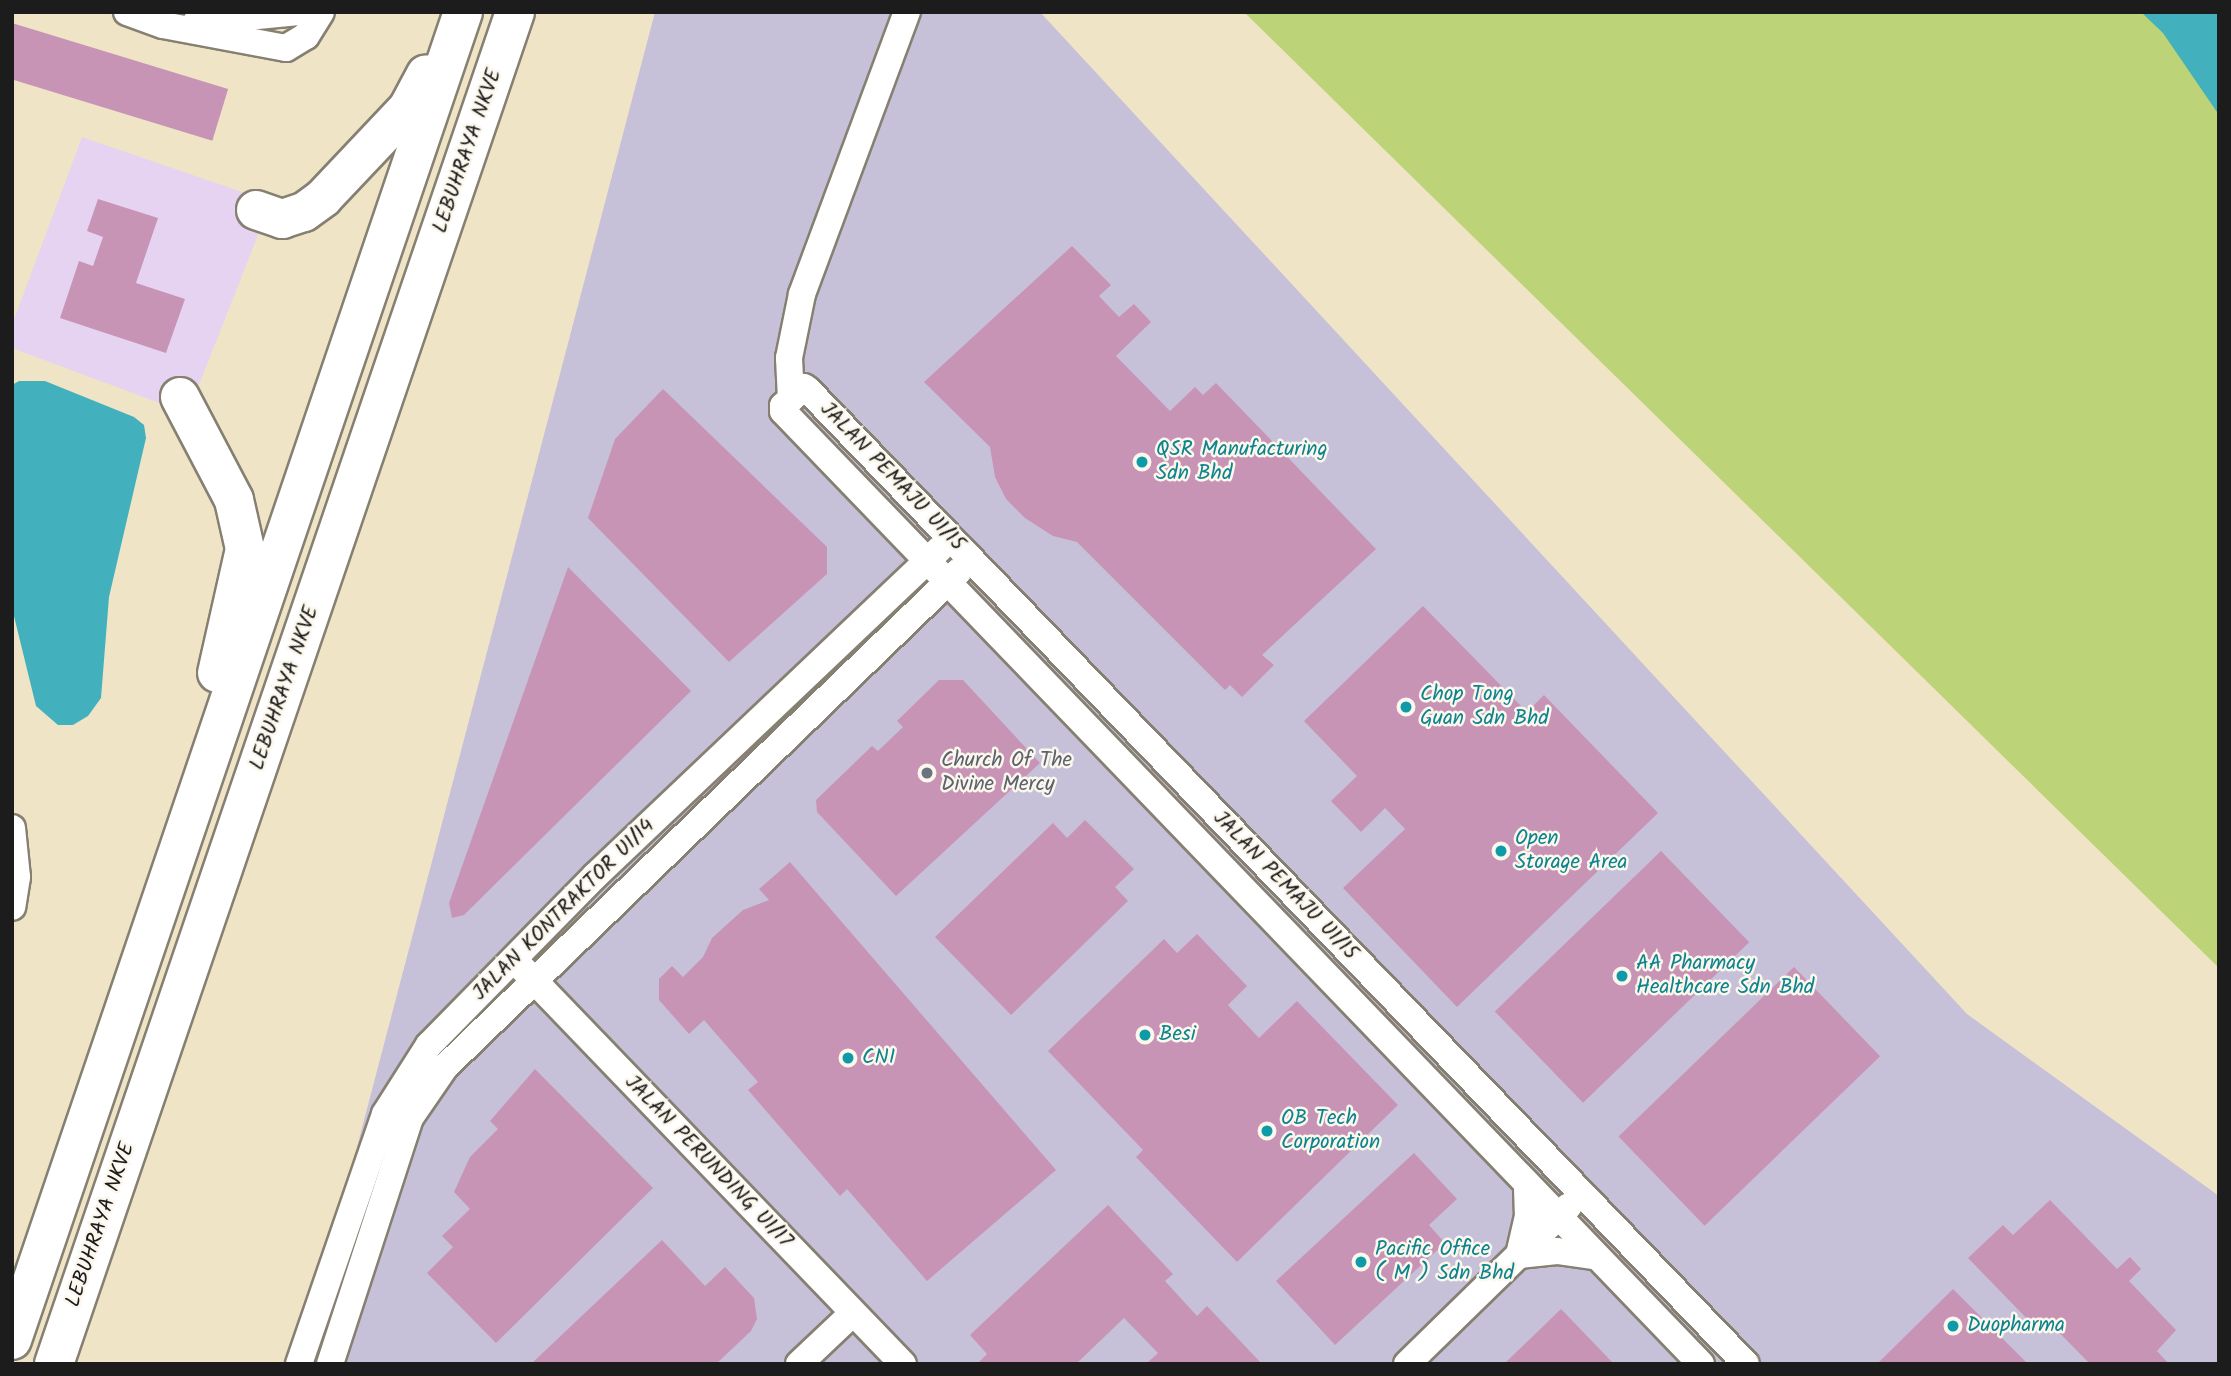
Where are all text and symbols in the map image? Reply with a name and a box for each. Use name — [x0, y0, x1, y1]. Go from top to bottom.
street label: LEBUHRAYA NKVE — [428, 66, 508, 236]
street label: JALAN PEMAJU U1/15 — [814, 397, 970, 557]
place label: QSR Manufacturing Sdn Bhd — [1156, 437, 1327, 487]
marker: QSR Manufacturing Sdn Bhd — [1134, 454, 1150, 470]
street label: LEBUHRAYA NKVE — [245, 603, 325, 773]
place label: Chop Tong Guan Sdn Bhd — [1420, 682, 1549, 732]
marker: Chop Tong Guan Sdn Bhd — [1398, 699, 1414, 715]
place label: Church Of The Divine Mercy — [941, 748, 1072, 798]
marker: Church Of The Divine Mercy — [919, 765, 935, 781]
street label: JALAN PEMAJU U1/15 — [1207, 806, 1363, 966]
street label: JALAN KONTRAKTOR U1/14 — [468, 814, 660, 1006]
place label: Open Storage Area — [1515, 826, 1627, 876]
marker: Open Storage Area — [1493, 843, 1509, 859]
place label: AA Pharmacy Healthcare Sdn Bhd — [1636, 951, 1814, 1001]
marker: AA Pharmacy Healthcare Sdn Bhd — [1614, 968, 1630, 984]
place label: Besi — [1159, 1022, 1196, 1048]
marker: Besi — [1137, 1027, 1153, 1043]
place label: CNI — [862, 1045, 895, 1071]
marker: CNI — [840, 1050, 856, 1066]
street label: JALAN PERUNDING U1/17 — [619, 1070, 797, 1254]
place label: OB Tech Corporation — [1281, 1106, 1380, 1156]
marker: OB Tech Corporation — [1259, 1123, 1275, 1139]
street label: LEBUHRAYA NKVE — [61, 1140, 141, 1310]
place label: Pacific Office ( M ) Sdn Bhd — [1375, 1237, 1514, 1287]
marker: Pacific Office ( M ) Sdn Bhd — [1353, 1254, 1369, 1270]
place label: Duopharma — [1967, 1313, 2065, 1339]
marker: Duopharma — [1945, 1318, 1961, 1334]

